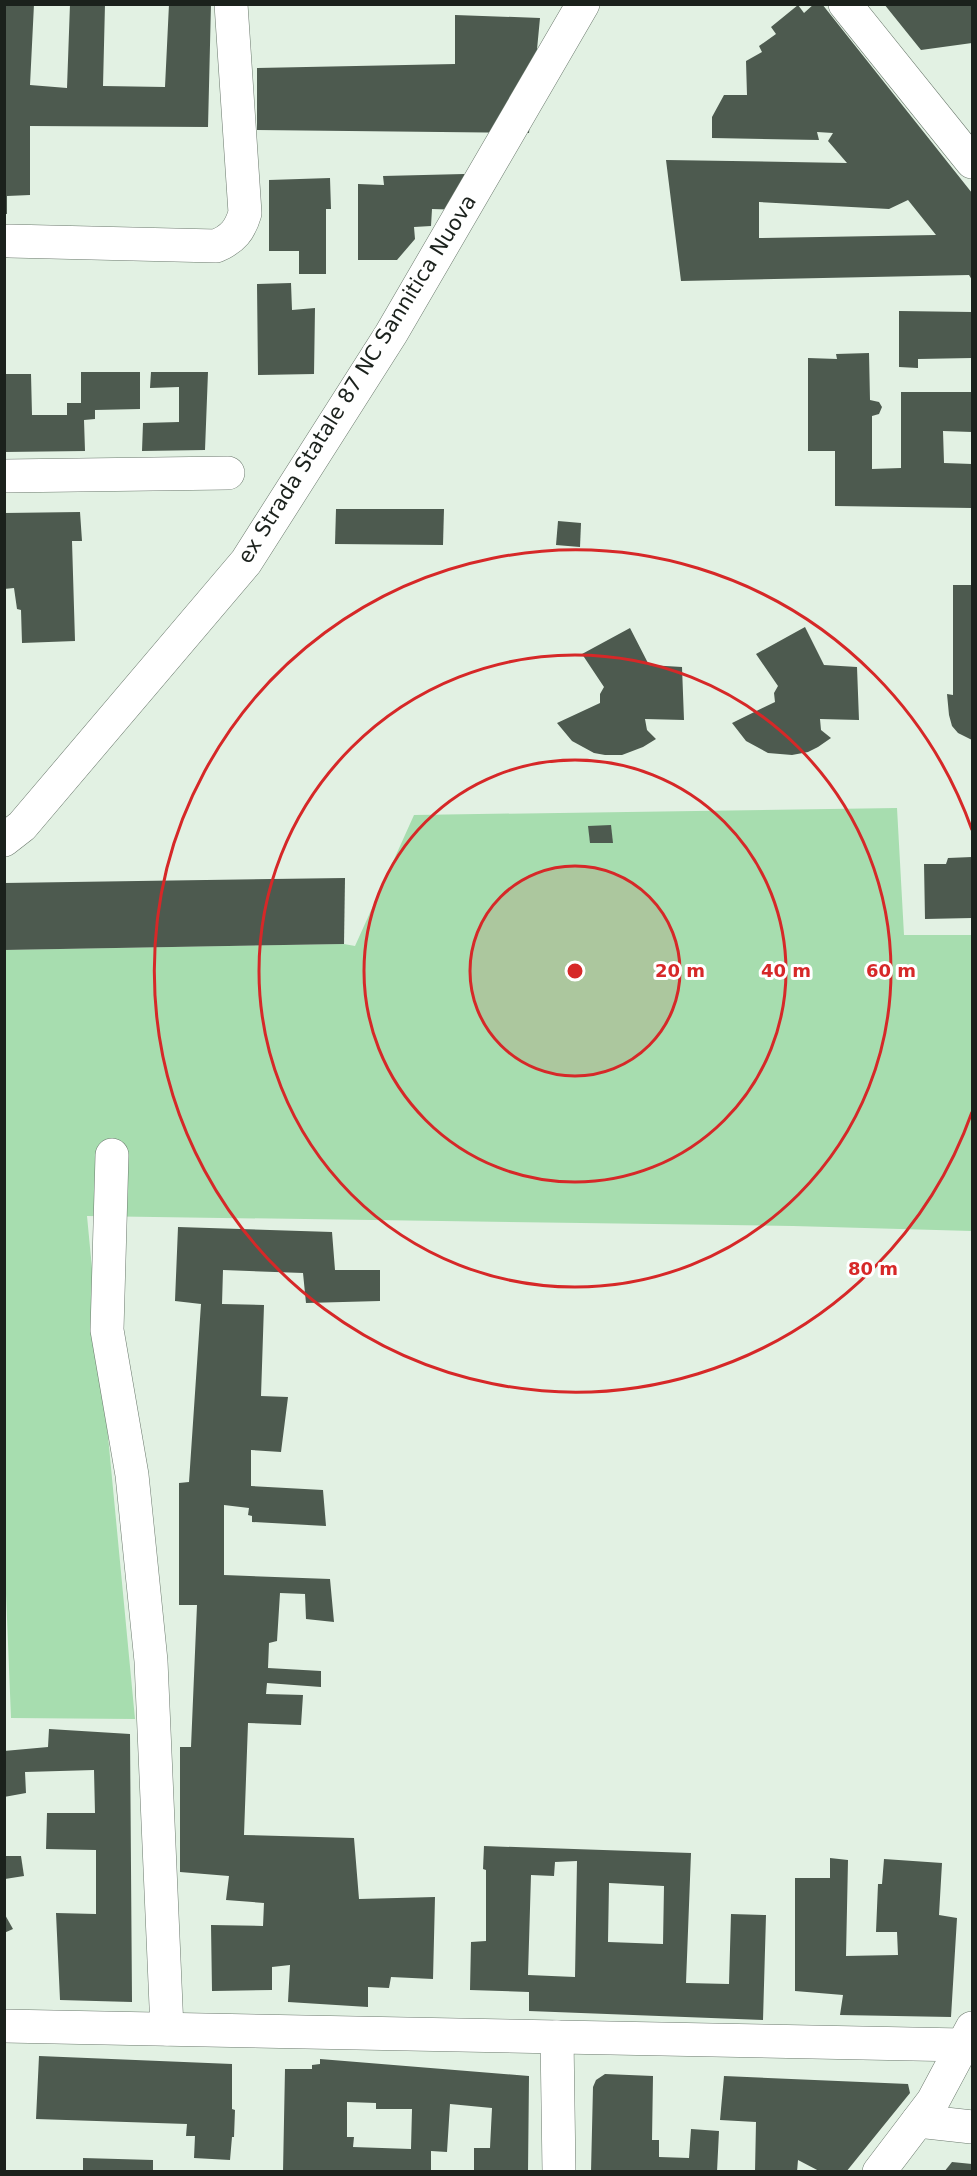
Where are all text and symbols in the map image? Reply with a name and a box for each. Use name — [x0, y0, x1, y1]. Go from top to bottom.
street label: ex Strada Statale 87 NC Sannitica Nuova — [233, 190, 481, 568]
text: 20 m — [655, 960, 705, 981]
text: 40 m — [761, 960, 811, 981]
text: 60 m — [866, 960, 916, 981]
centre of rings — [565, 961, 585, 981]
text: 80 m — [848, 1258, 898, 1279]

